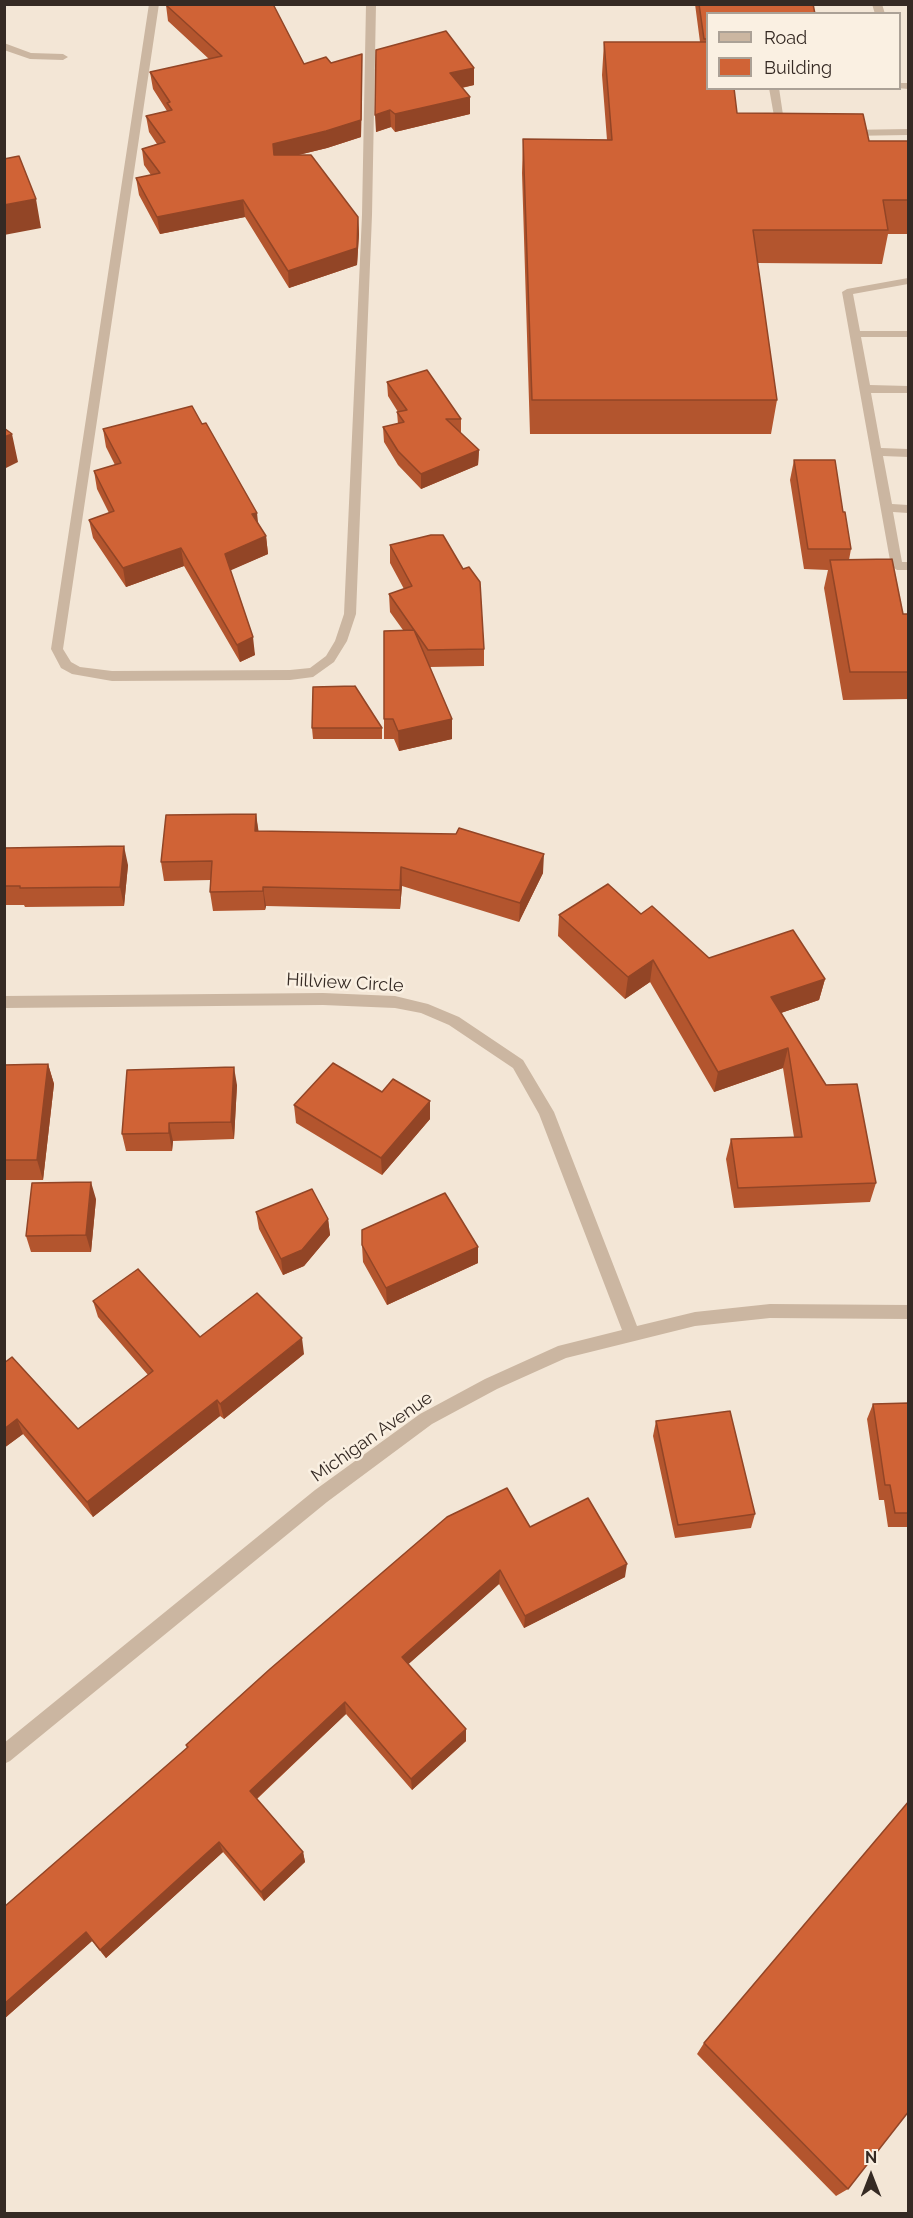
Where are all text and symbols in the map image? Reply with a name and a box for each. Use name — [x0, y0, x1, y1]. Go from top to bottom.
legend — [706, 12, 901, 90]
text: Road — [764, 27, 807, 48]
text: Building — [764, 57, 832, 78]
street label: Hillview Circle — [286, 969, 404, 997]
street label: Michigan Avenue — [307, 1387, 437, 1487]
north arrow — [841, 2146, 901, 2206]
text: N — [865, 2148, 877, 2167]

